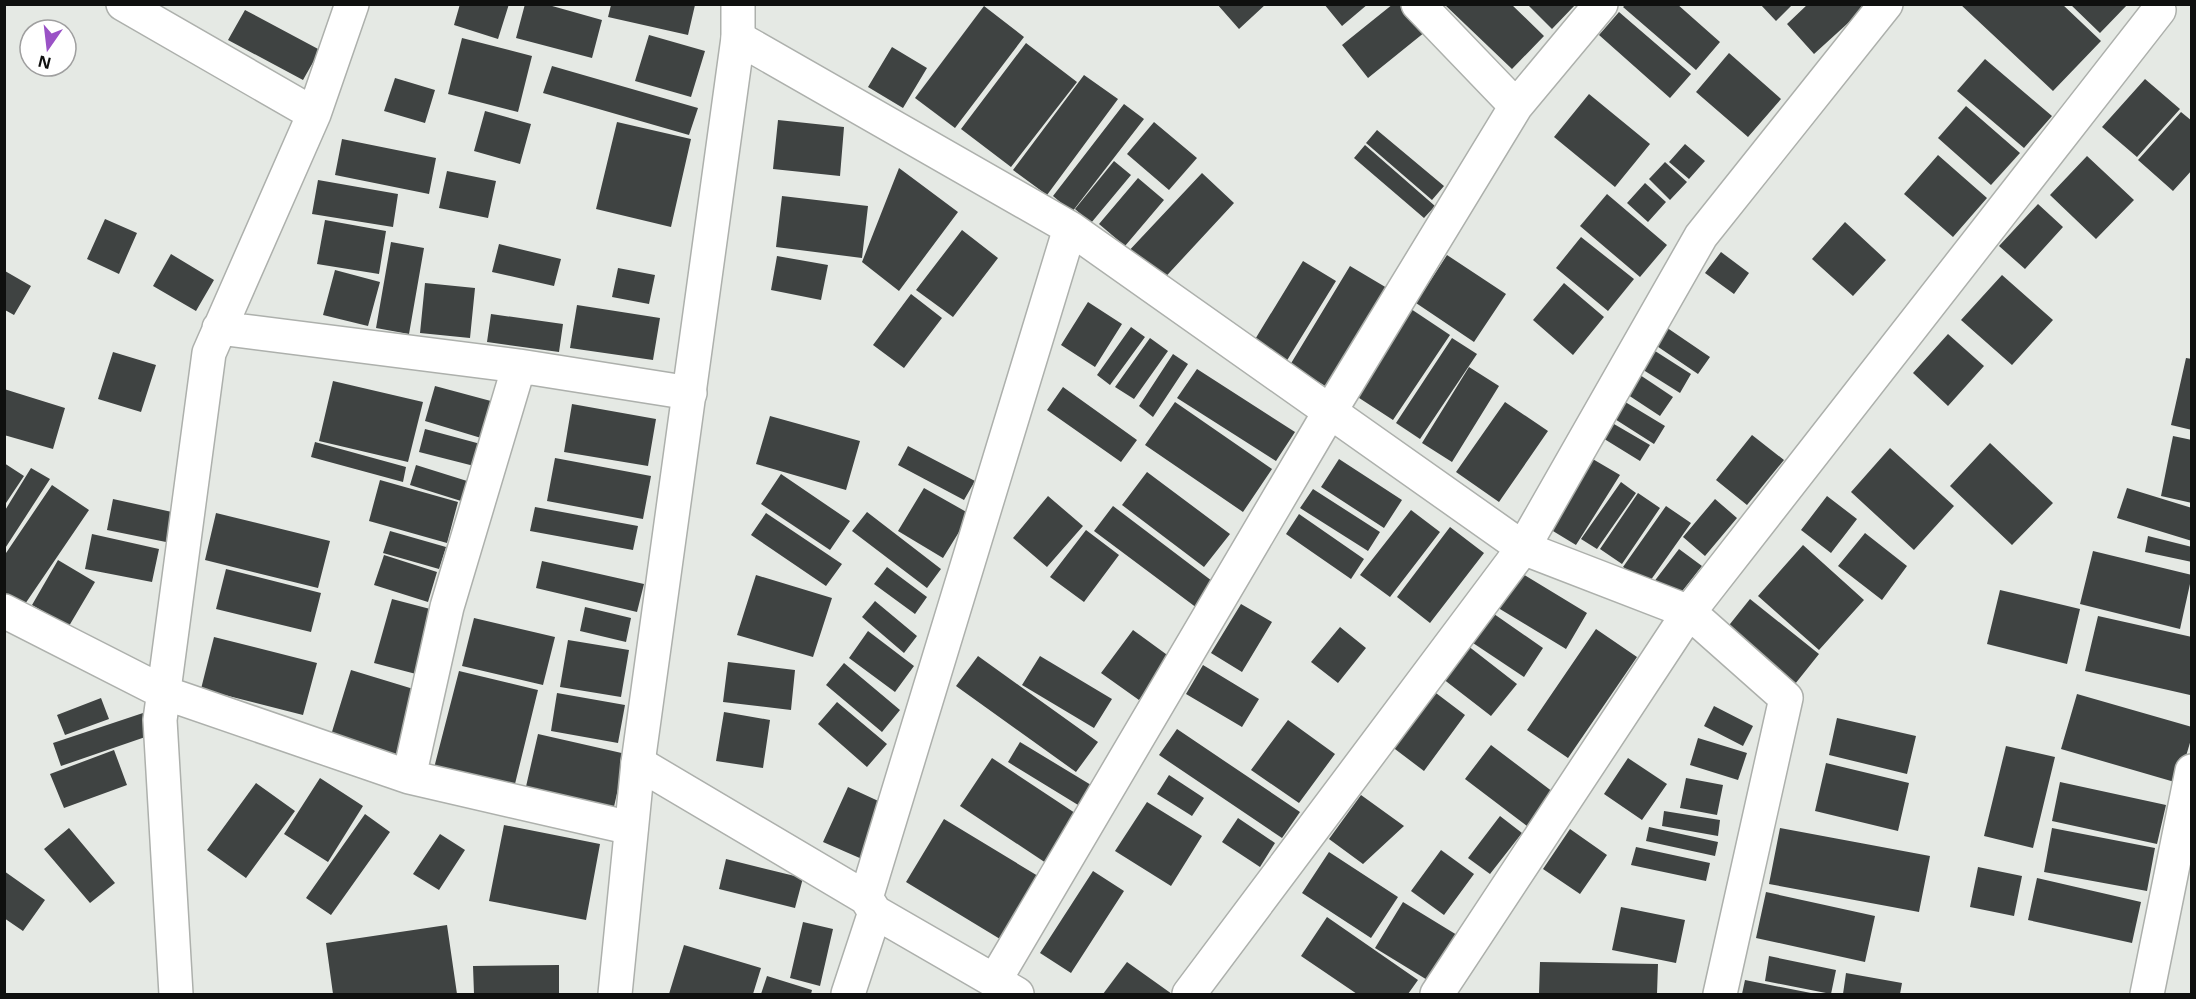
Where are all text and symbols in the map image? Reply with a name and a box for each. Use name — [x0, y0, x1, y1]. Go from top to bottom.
north arrow — [18, 18, 78, 78]
text: N — [35, 50, 53, 75]

